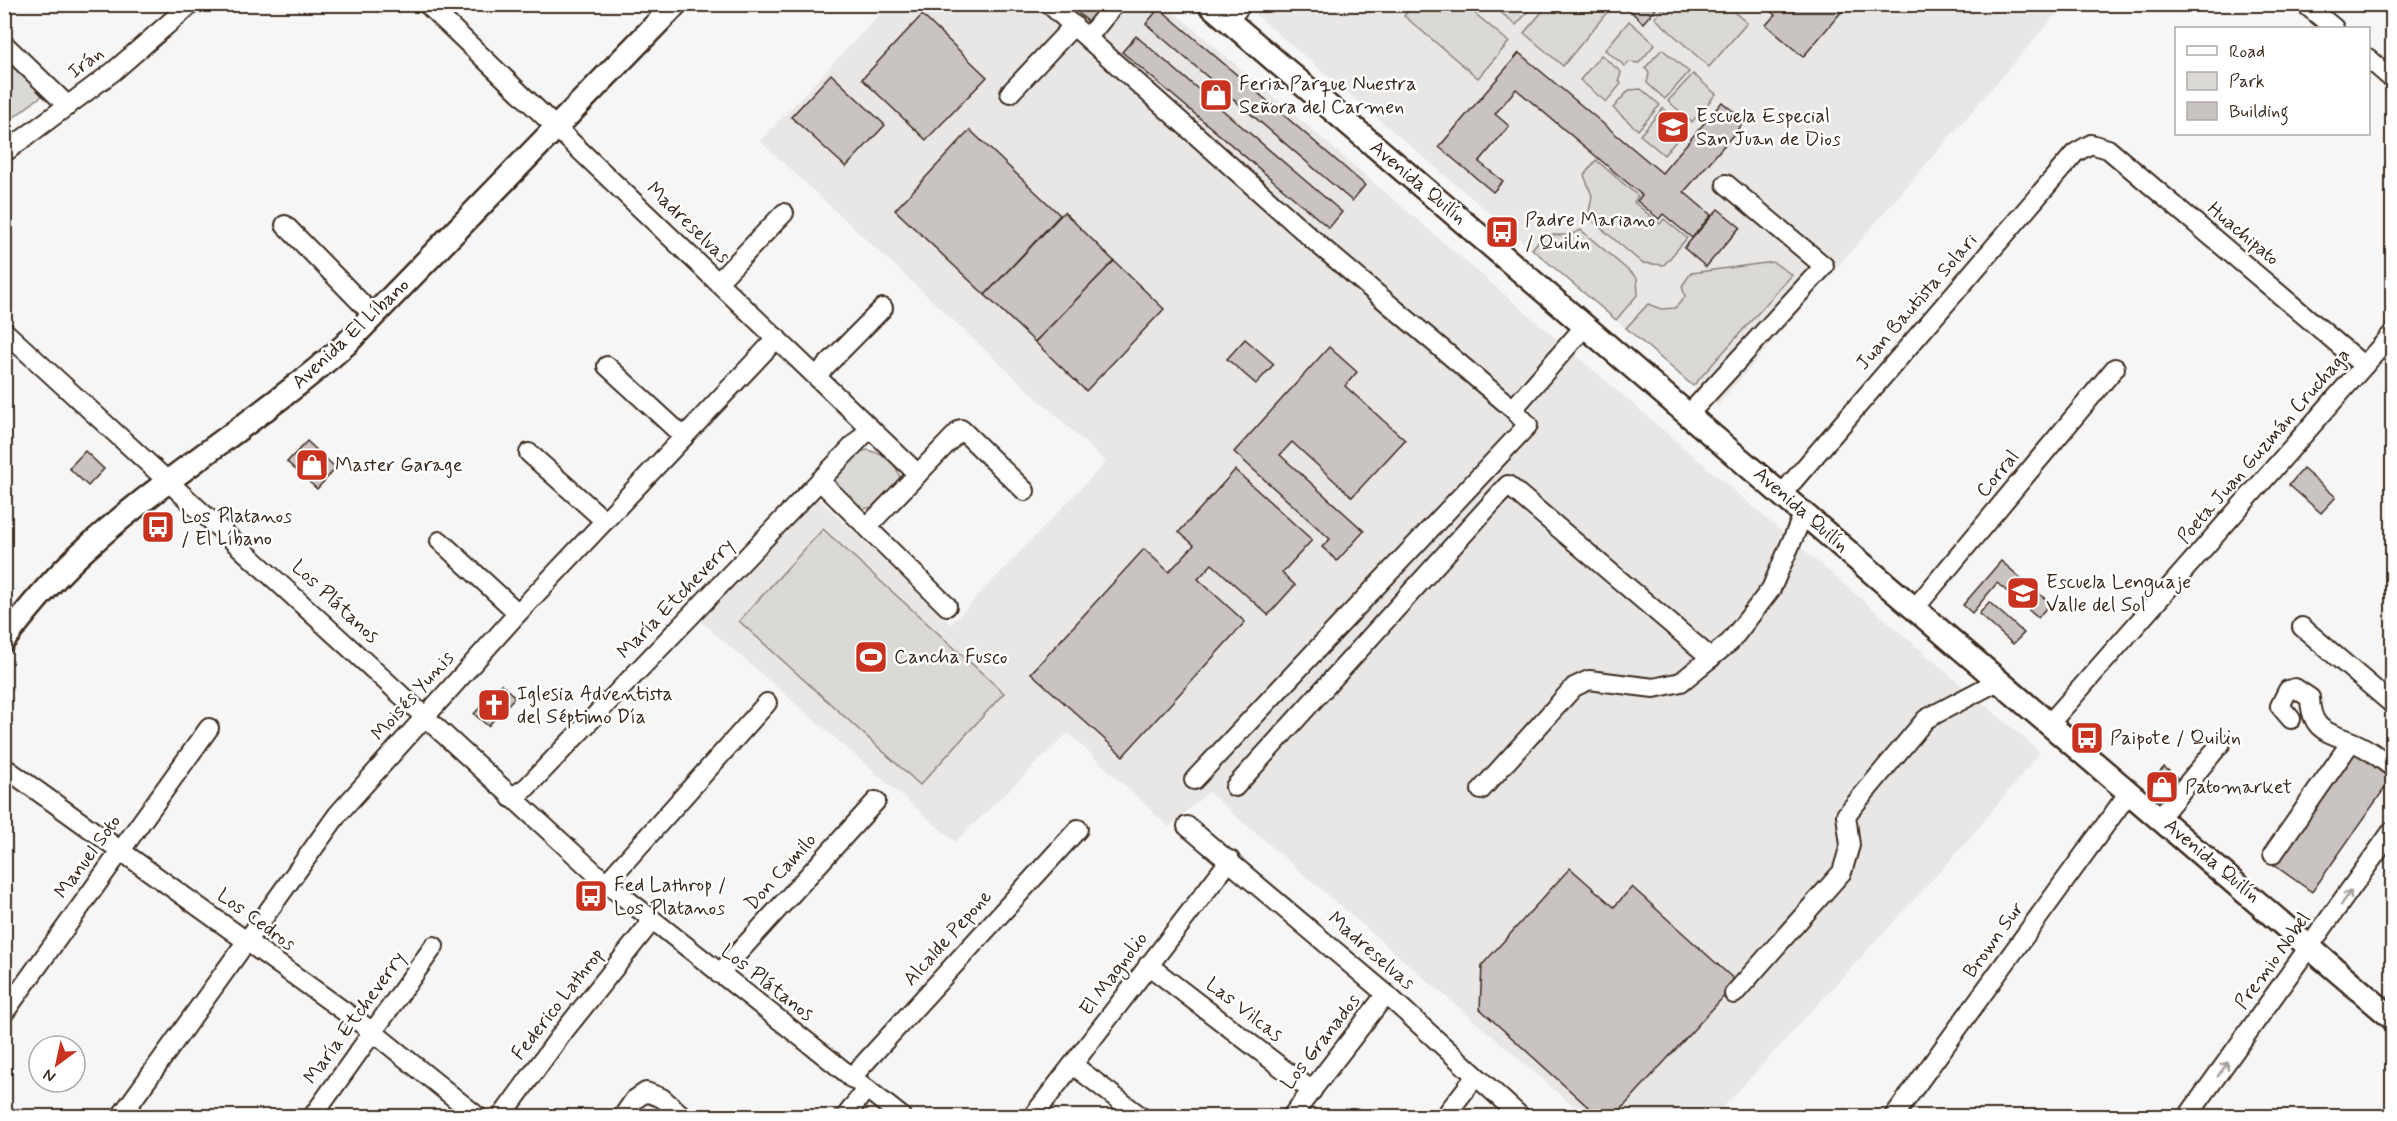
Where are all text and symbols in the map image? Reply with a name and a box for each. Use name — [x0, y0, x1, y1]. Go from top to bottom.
legend — [2175, 27, 2370, 135]
text: Road — [2229, 40, 2265, 64]
street label: Irán — [62, 41, 110, 85]
text: Park — [2229, 70, 2265, 94]
place label: Feria Parque Nuestra Señora del Carmen — [1239, 71, 1417, 121]
shop icon: Feria Parque Nuestra Señora del Carmen — [1198, 77, 1234, 113]
text: Building — [2229, 100, 2289, 126]
place label: Escuela Especial San Juan de Dios — [1696, 103, 1841, 153]
school or university icon: Escuela Especial San Juan de Dios — [1655, 109, 1691, 145]
street label: Avenida Quilín — [1364, 135, 1472, 231]
street label: Madreselvas — [640, 176, 736, 270]
street label: Huachipato — [2201, 196, 2285, 272]
place label: Padre Mariano / Quilin — [1525, 207, 1655, 257]
bus stop icon: Padre Mariano / Quilin — [1484, 214, 1520, 250]
street label: Juan Bautista Solari — [1850, 228, 1984, 376]
street label: Avenida El Líbano — [286, 272, 416, 396]
street label: Poeta Juan Guzmán Cruchaga — [2171, 342, 2357, 550]
street label: Corral — [1970, 444, 2026, 504]
shop icon: Master Garage — [294, 447, 330, 483]
place label: Master Garage — [335, 452, 463, 479]
street label: Avenida Quilín — [1747, 461, 1855, 559]
place label: Los Platanos / El Líbano — [181, 503, 292, 553]
bus stop icon: Los Platanos / El Líbano — [140, 509, 176, 545]
street label: María Etcheverry — [611, 533, 741, 665]
street label: Los Plátanos — [285, 554, 385, 650]
place label: Escuela Lenguaje Valle del Sol — [2046, 569, 2191, 619]
school or university icon: Escuela Lenguaje Valle del Sol — [2005, 575, 2041, 611]
sports icon: Cancha Fusco — [853, 639, 889, 675]
place label: Cancha Fusco — [894, 644, 1008, 671]
street label: Moisés Yunis — [365, 645, 461, 747]
place label: Iglesia Adventista del Séptimo Día — [517, 681, 673, 731]
church icon: Iglesia Adventista del Séptimo Día — [476, 687, 512, 723]
bus stop icon: Paipote / Quilin — [2069, 720, 2105, 756]
place label: Paipote / Quilin — [2110, 725, 2241, 752]
shop icon: Patomarket — [2144, 769, 2180, 805]
place label: Patomarket — [2185, 774, 2292, 801]
street label: Manuel Soto — [48, 810, 128, 904]
street label: Avenida Quilín — [2158, 813, 2266, 909]
street label: Don Camilo — [739, 827, 823, 917]
place label: Fed Lathrop / Los Platanos — [614, 872, 726, 922]
bus stop icon: Fed Lathrop / Los Platanos — [573, 878, 609, 914]
street label: Los Cedros — [211, 882, 301, 958]
street label: Alcalde Pepone — [897, 884, 999, 992]
one-way arrow — [2340, 891, 2352, 907]
street label: Brown Sur — [1957, 896, 2031, 984]
street label: Madreselvas — [1322, 906, 1420, 996]
street label: Premio Nobel — [2229, 907, 2317, 1015]
street label: El Magnolio — [1073, 926, 1155, 1022]
street label: Los Plátanos — [715, 938, 819, 1028]
street label: Federico Lathrop — [506, 942, 610, 1066]
street label: María Etcheverry — [298, 946, 412, 1090]
street label: Las Vilcas — [1200, 971, 1288, 1049]
street label: Los Granados — [1275, 988, 1367, 1096]
north arrow — [27, 1034, 87, 1094]
one-way arrow — [2216, 1062, 2229, 1078]
text: N — [39, 1064, 60, 1087]

